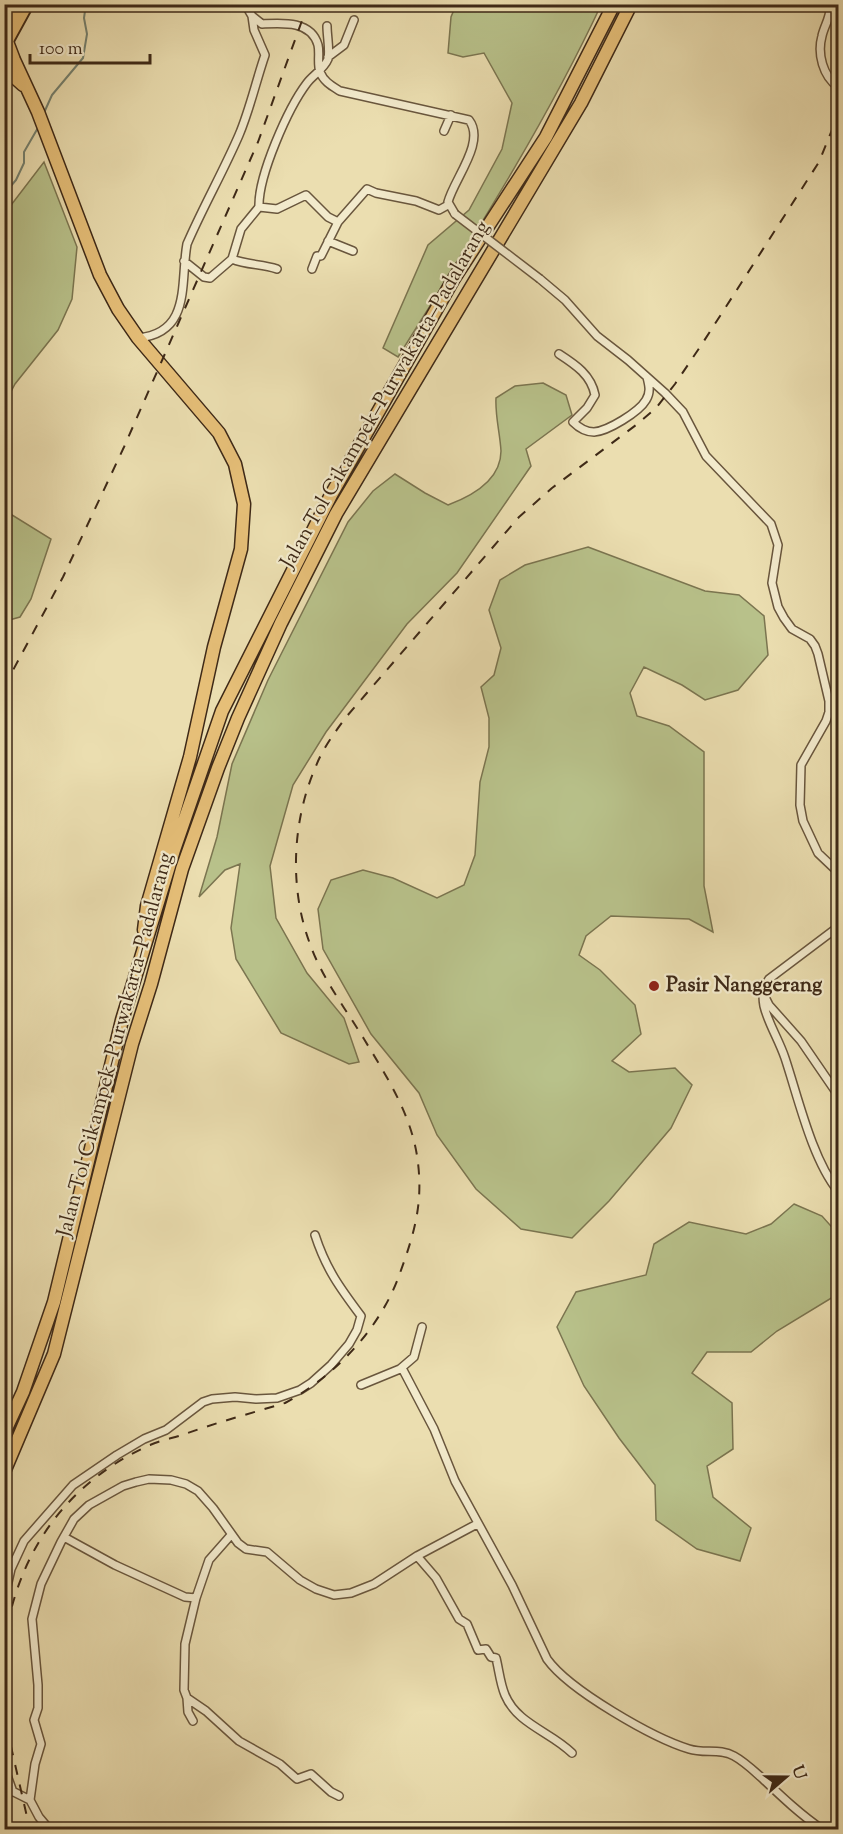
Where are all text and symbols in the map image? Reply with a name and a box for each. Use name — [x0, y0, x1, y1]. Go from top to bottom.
scale bar — [30, 27, 150, 65]
text: 100 m — [39, 37, 83, 63]
street label: Jalan Tol Cikampek–Purwakarta–Padalarang — [273, 216, 498, 575]
street label: Jalan Tol Cikampek–Purwakarta–Padalarang — [50, 849, 182, 1242]
place label: Pasir Nanggerang — [666, 971, 823, 1001]
marker: Pasir Nanggerang — [647, 979, 661, 993]
north arrow — [756, 1747, 816, 1807]
text: U — [785, 1763, 811, 1784]

